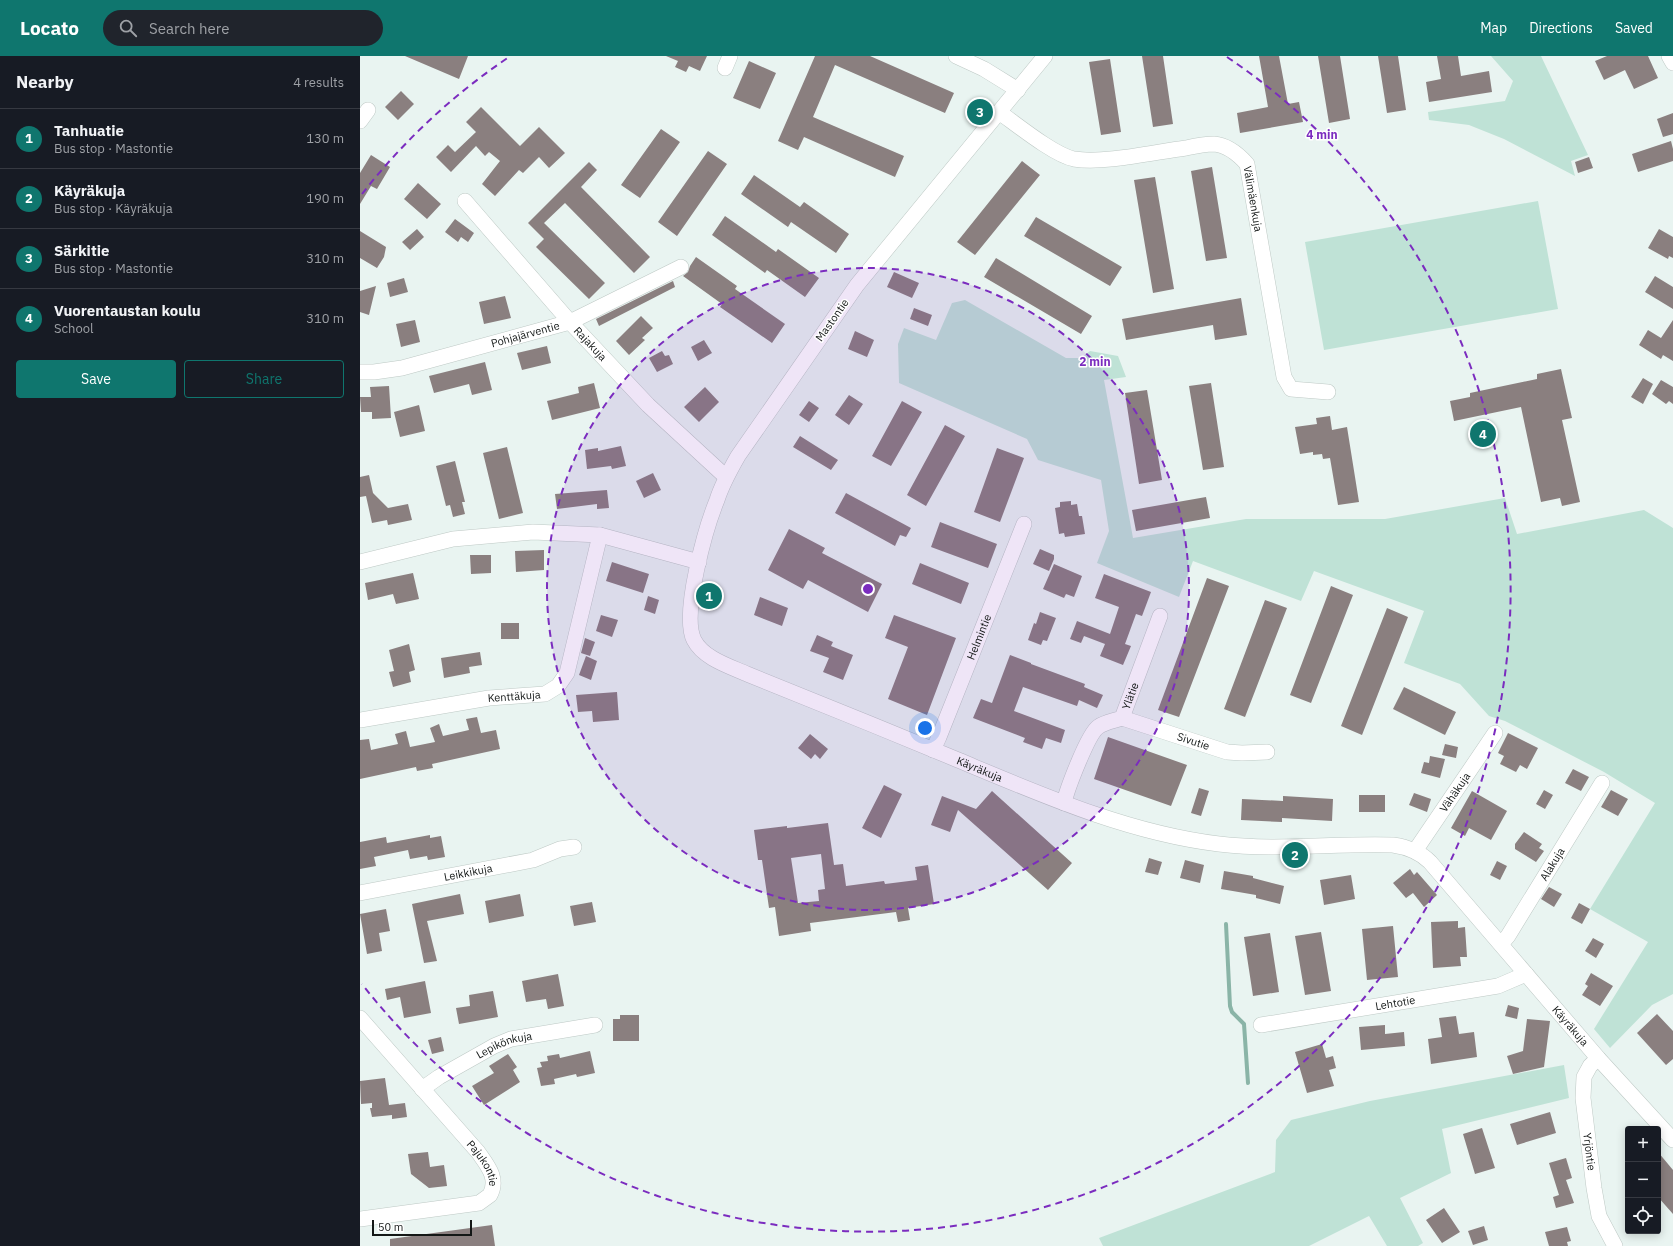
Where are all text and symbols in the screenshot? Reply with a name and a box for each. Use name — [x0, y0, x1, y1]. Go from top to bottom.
search box — [103, 10, 383, 46]
text: Locato — [20, 16, 79, 40]
icon: search — [117, 17, 139, 39]
text: Search here — [149, 19, 229, 38]
text: Map — [1480, 19, 1507, 37]
text: Directions — [1529, 19, 1593, 37]
text: Saved — [1615, 19, 1653, 37]
text: Nearby — [16, 71, 74, 93]
text: 4 results — [293, 74, 344, 91]
pin: 3 — [967, 97, 993, 127]
text: Tanhuatie — [54, 121, 124, 140]
text: 4 min — [1306, 127, 1338, 142]
text: 1 — [25, 130, 33, 147]
text: 130 m — [306, 130, 344, 147]
text: Bus stop · Mastontie — [54, 140, 173, 157]
street label: Välimäenkuja — [1240, 165, 1266, 233]
text: Käyräkuja — [54, 181, 125, 200]
text: 2 — [25, 190, 33, 207]
text: 190 m — [306, 190, 344, 207]
text: Bus stop · Käyräkuja — [54, 200, 173, 217]
text: Särkitie — [54, 241, 109, 260]
text: 3 — [25, 250, 33, 267]
text: 310 m — [306, 250, 344, 267]
text: Bus stop · Mastontie — [54, 260, 173, 277]
street label: Mastontie — [812, 296, 852, 344]
text: Vuorentaustan koulu — [54, 301, 201, 320]
text: 4 — [25, 310, 33, 327]
text: 310 m — [306, 310, 344, 327]
street label: Pohjajärventie — [489, 318, 561, 350]
text: School — [54, 320, 94, 337]
street label: Rajakuja — [571, 324, 610, 364]
text: 2 min — [1079, 354, 1111, 369]
button: Save — [16, 360, 176, 398]
button: Share — [184, 360, 344, 398]
pin: 4 — [1470, 419, 1496, 449]
pin: 1 — [696, 581, 722, 611]
centre of rings — [861, 582, 875, 596]
street label: Helmintie — [963, 612, 994, 662]
street label: Ylätie — [1119, 680, 1142, 712]
street label: Kenttäkuja — [487, 687, 541, 705]
your location — [915, 718, 935, 738]
street label: Sivutie — [1175, 729, 1211, 753]
street label: Käyräkuja — [955, 753, 1005, 785]
street label: Vähäkuja — [1436, 770, 1473, 815]
pin: 2 — [1282, 840, 1308, 870]
street label: Alakuja — [1537, 845, 1568, 883]
street label: Leikkikuja — [443, 861, 494, 884]
street label: Lehtotie — [1374, 993, 1416, 1013]
street label: Käyräkuja — [1549, 1003, 1592, 1049]
street label: Lepikönkuja — [474, 1029, 533, 1062]
map controls — [1625, 1126, 1661, 1234]
button: + — [1625, 1126, 1661, 1162]
street label: Yrjöntie — [1580, 1132, 1599, 1171]
street label: Pajukontie — [464, 1137, 500, 1187]
button: − — [1625, 1162, 1661, 1198]
button: locate — [1625, 1198, 1661, 1234]
scale bar — [372, 1218, 472, 1237]
text: 50 m — [378, 1220, 403, 1234]

